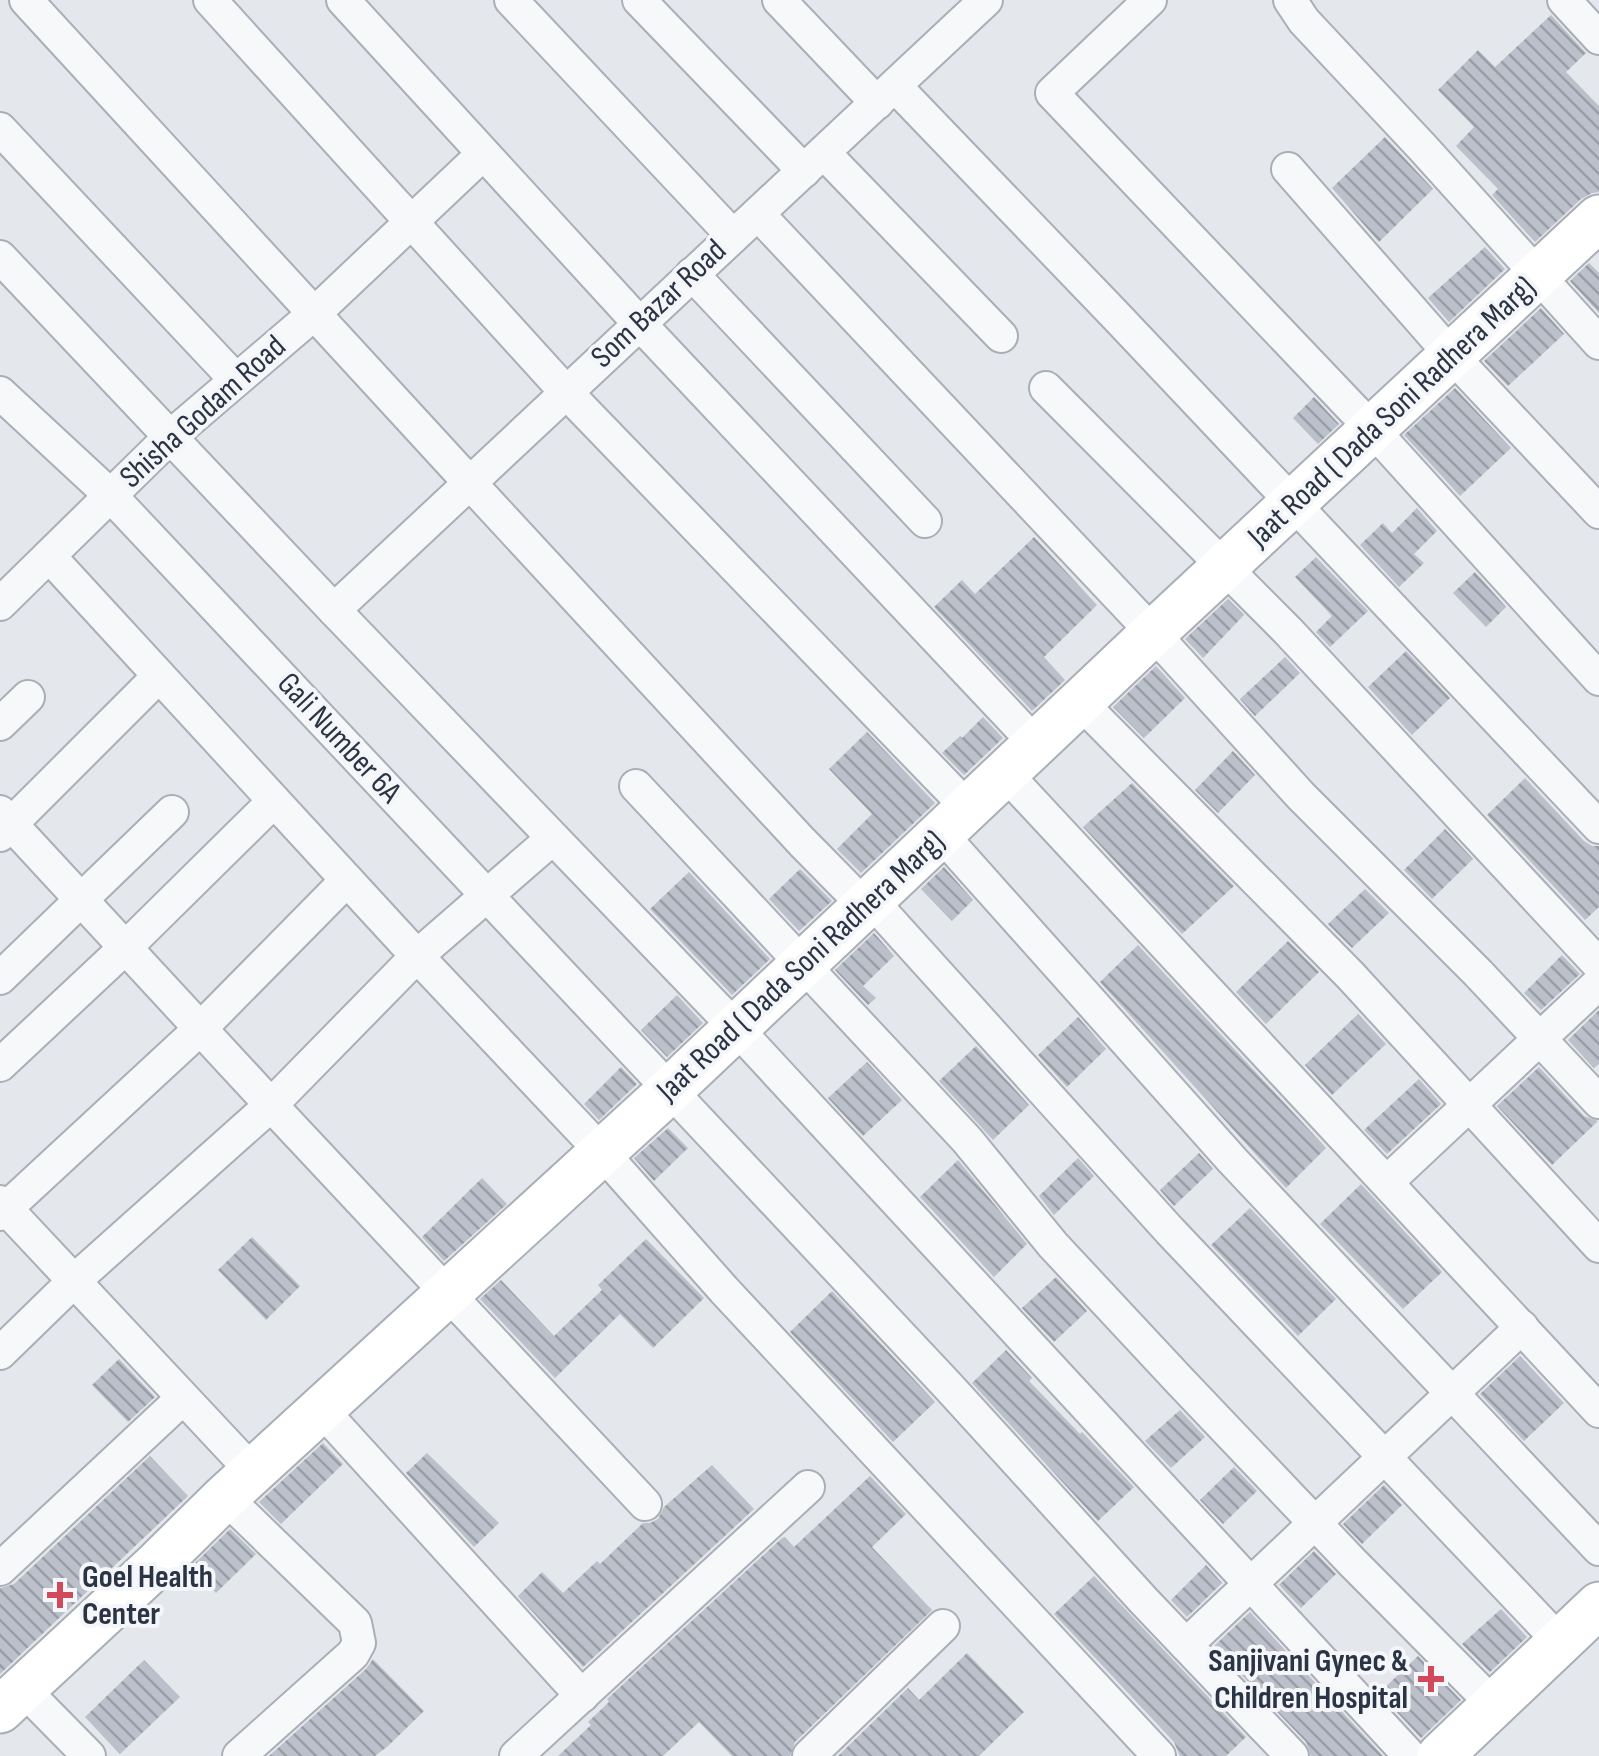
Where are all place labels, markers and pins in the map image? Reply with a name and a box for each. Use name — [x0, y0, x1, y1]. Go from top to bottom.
place label: Goel Health Center — [82, 1558, 213, 1634]
marker: Goel Health Center — [47, 1582, 73, 1608]
place label: Sanjivani Gynec & Children Hospital — [1208, 1642, 1408, 1718]
marker: Sanjivani Gynec & Children Hospital — [1418, 1666, 1444, 1692]

